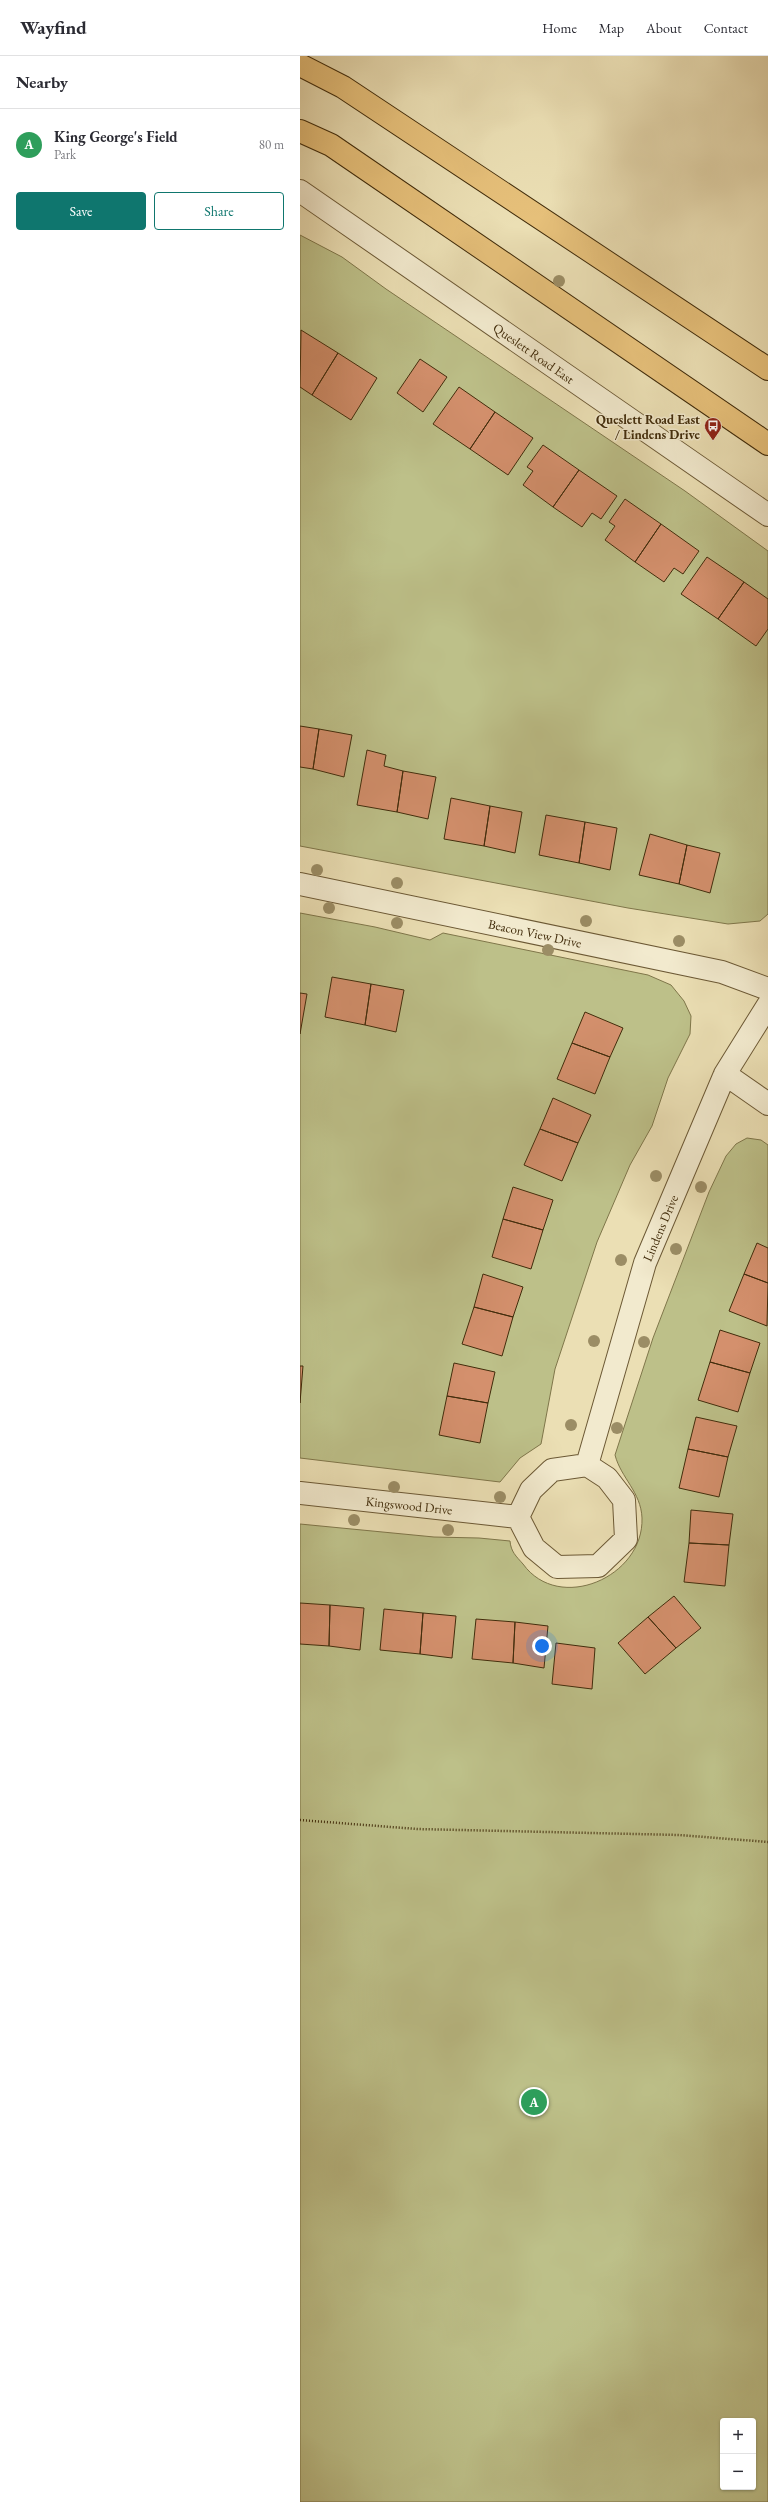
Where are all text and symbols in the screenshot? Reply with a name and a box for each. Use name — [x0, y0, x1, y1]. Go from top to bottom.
text: Wayfind — [20, 15, 87, 40]
text: Home — [542, 19, 577, 37]
text: Map — [599, 19, 624, 37]
text: About — [646, 19, 682, 37]
text: Contact — [704, 19, 748, 37]
text: Nearby — [16, 71, 68, 93]
text: King George's Field — [54, 127, 178, 146]
text: A — [24, 136, 34, 153]
text: 80 m — [259, 136, 284, 153]
text: Park — [54, 146, 76, 163]
button: Save — [16, 192, 146, 230]
button: Share — [154, 192, 284, 230]
street label: Queslett Road East — [490, 319, 578, 388]
place label: Queslett Road East / Lindens Drive — [596, 411, 701, 443]
bus stop icon: Queslett Road East / Lindens Drive — [703, 416, 723, 441]
street label: Beacon View Drive — [487, 915, 583, 952]
street label: Lindens Drive — [639, 1192, 682, 1264]
street label: Kingswood Drive — [365, 1492, 453, 1519]
your location — [532, 1636, 552, 1656]
pin: A — [521, 2087, 547, 2117]
map controls — [720, 2418, 756, 2490]
button: + — [720, 2418, 756, 2454]
button: − — [720, 2454, 756, 2490]

